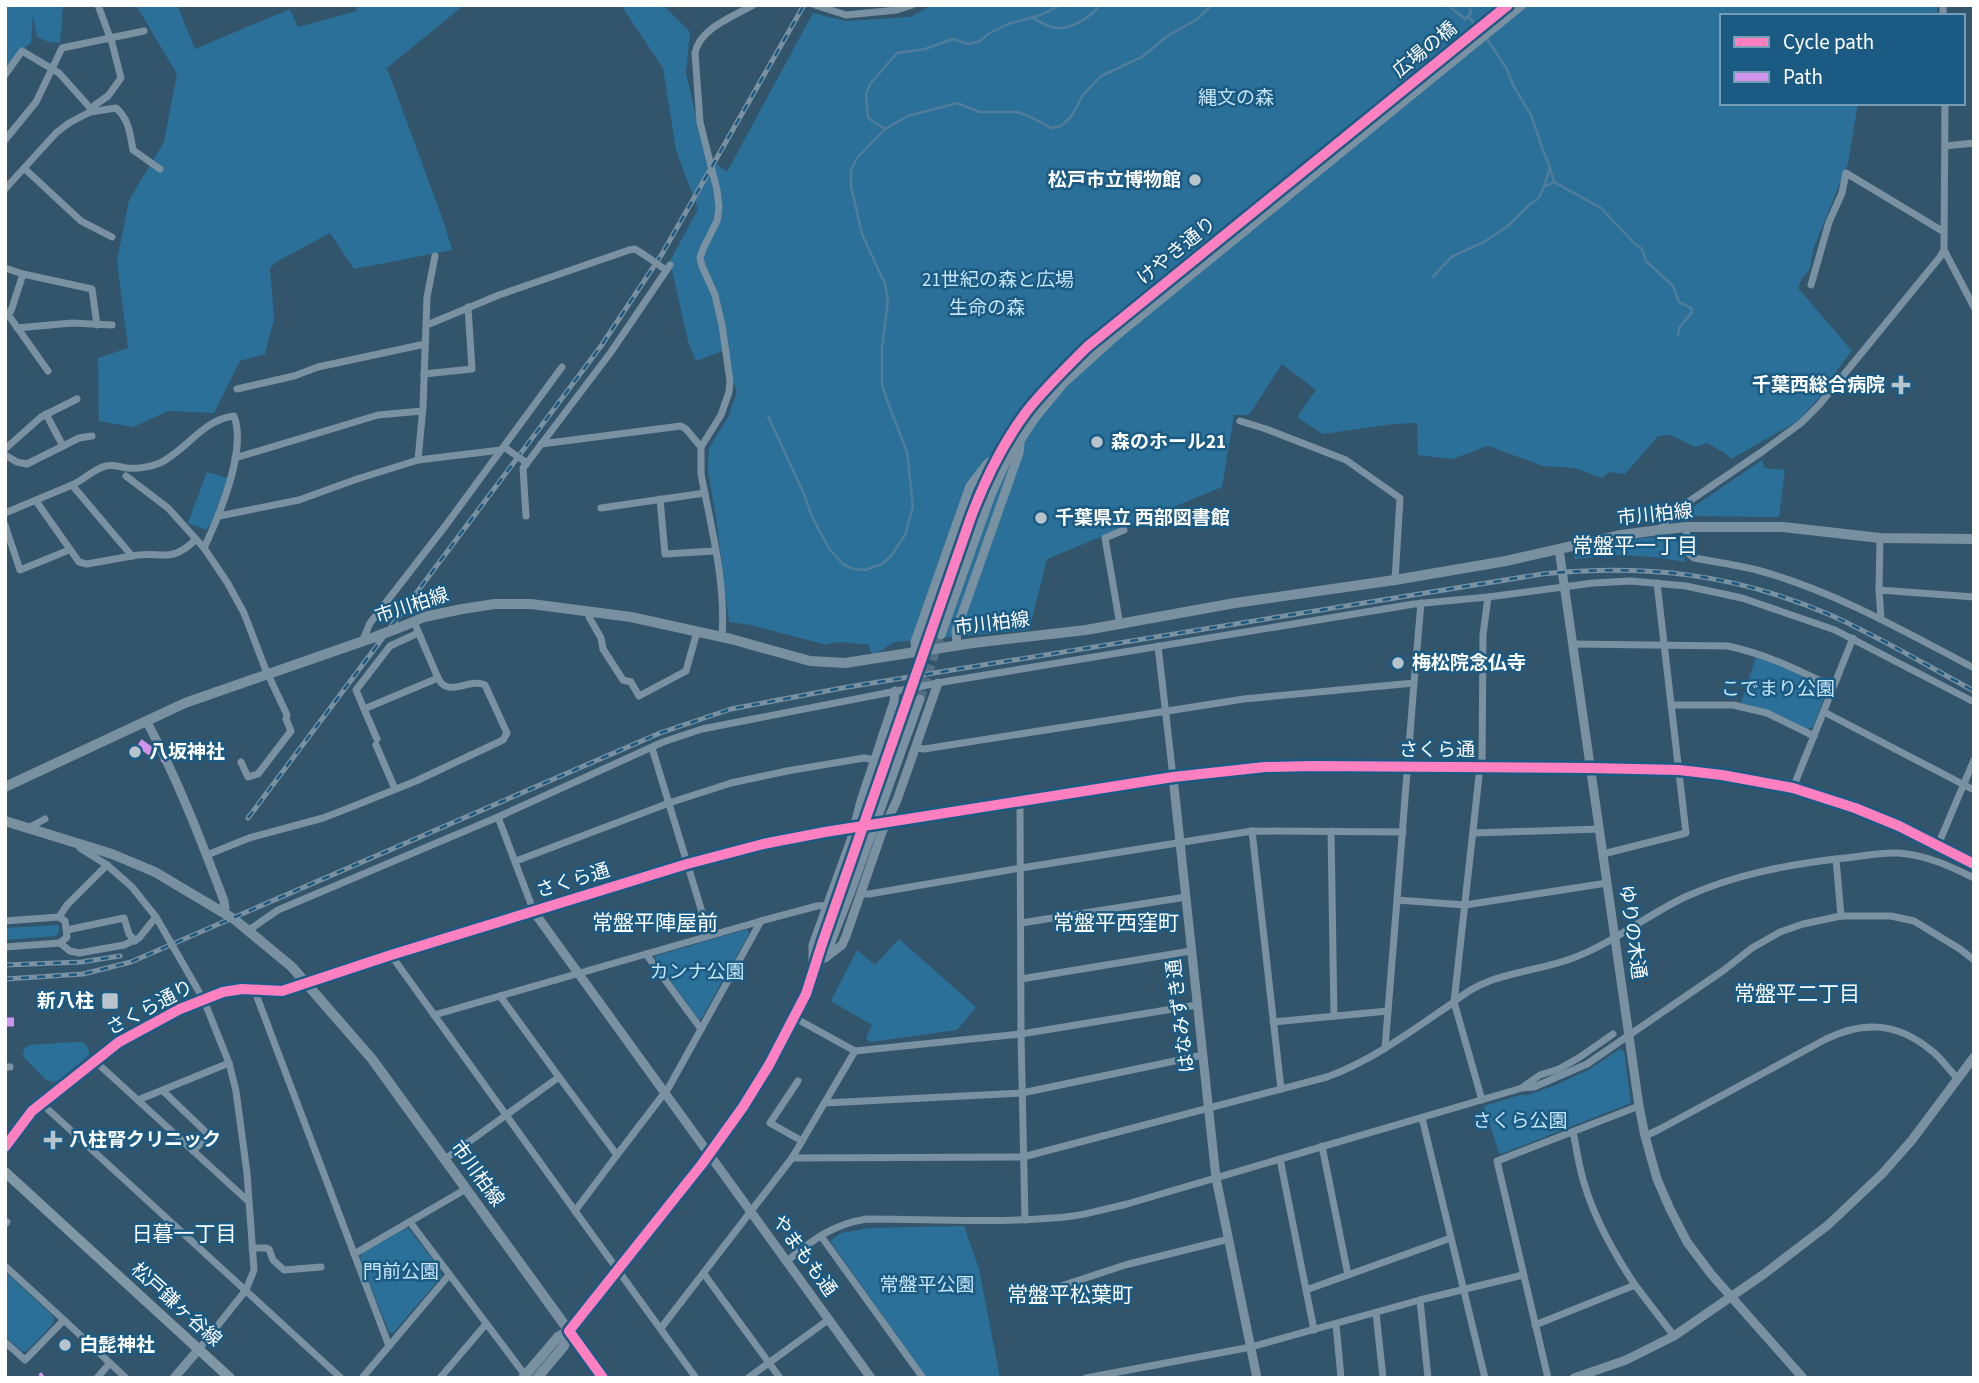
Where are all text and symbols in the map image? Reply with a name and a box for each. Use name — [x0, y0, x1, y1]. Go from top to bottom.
legend — [1720, 14, 1965, 105]
street label: 広場の橋 — [1387, 16, 1463, 84]
text: Cycle path — [1783, 27, 1874, 57]
text: Path — [1783, 62, 1823, 92]
park label: 縄文の森 — [1198, 85, 1274, 112]
place label: 松戸市立博物館 — [1048, 167, 1181, 194]
marker: 松戸市立博物館 — [1187, 172, 1203, 188]
street label: けやき通り — [1132, 211, 1222, 291]
park label: 21世紀の森と広場 — [922, 267, 1074, 294]
park label: 生命の森 — [949, 295, 1025, 322]
place label: 千葉西総合病院 — [1752, 372, 1885, 399]
marker: 千葉西総合病院 — [1891, 375, 1911, 395]
place label: 森のホール21 — [1111, 429, 1226, 456]
marker: 森のホール21 — [1089, 434, 1105, 450]
street label: 市川柏線 — [1616, 498, 1694, 532]
place label: 千葉県立 西部図書館 — [1055, 505, 1230, 532]
marker: 千葉県立 西部図書館 — [1033, 510, 1049, 526]
district label: 常盤平一丁目 — [1572, 531, 1698, 561]
street label: 市川柏線 — [372, 581, 452, 631]
street label: 市川柏線 — [953, 606, 1031, 642]
place label: 梅松院念仏寺 — [1412, 650, 1526, 677]
marker: 梅松院念仏寺 — [1390, 655, 1406, 671]
park label: こでまり公園 — [1721, 676, 1835, 703]
street label: さくら通 — [1399, 737, 1475, 764]
place label: 八坂神社 — [149, 739, 225, 766]
marker: 八坂神社 — [127, 744, 143, 760]
street label: さくら通 — [533, 857, 613, 905]
street label: ゆりの木通 — [1612, 883, 1652, 981]
district label: 常盤平陣屋前 — [592, 908, 718, 938]
district label: 常盤平西窪町 — [1053, 908, 1179, 938]
street label: はなみずき通 — [1161, 958, 1201, 1074]
park label: カンナ公園 — [649, 959, 745, 986]
street label: さくら通り — [102, 974, 198, 1042]
district label: 常盤平二丁目 — [1734, 979, 1860, 1009]
place label: 新八柱 — [37, 988, 94, 1015]
marker: 新八柱 — [100, 991, 120, 1011]
park label: さくら公園 — [1472, 1108, 1568, 1135]
place label: 八柱腎クリニック — [69, 1127, 221, 1154]
marker: 八柱腎クリニック — [43, 1130, 63, 1150]
street label: 市川柏線 — [444, 1135, 510, 1213]
street label: やまもも通 — [765, 1210, 843, 1302]
district label: 日暮一丁目 — [132, 1219, 237, 1249]
street label: 松戸鎌ヶ谷線 — [125, 1257, 227, 1353]
park label: 門前公園 — [363, 1259, 439, 1286]
park label: 常盤平公園 — [879, 1272, 975, 1299]
district label: 常盤平松葉町 — [1007, 1280, 1133, 1310]
place label: 白髭神社 — [79, 1332, 155, 1359]
marker: 白髭神社 — [57, 1337, 73, 1353]

